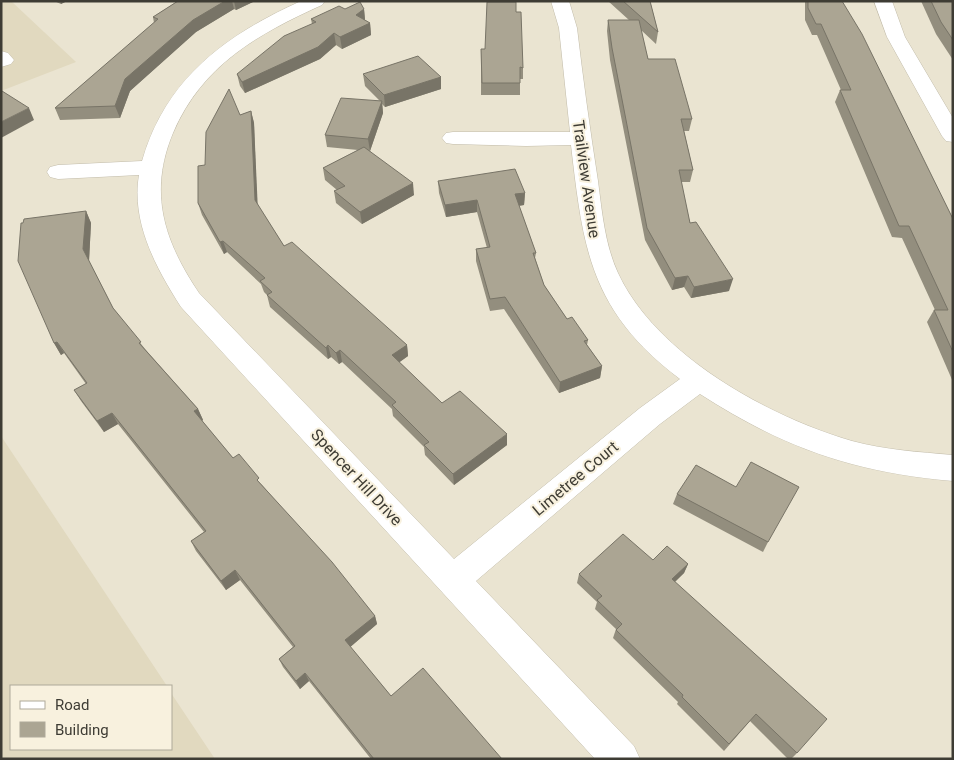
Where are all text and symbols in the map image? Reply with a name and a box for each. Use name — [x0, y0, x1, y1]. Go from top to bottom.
street label: Trailview Avenue — [569, 119, 604, 239]
street label: Spencer Hill Drive — [307, 425, 406, 530]
street label: Limetree Court — [529, 437, 622, 520]
legend — [10, 685, 172, 750]
text: Road — [55, 696, 89, 714]
text: Building — [55, 721, 109, 739]

